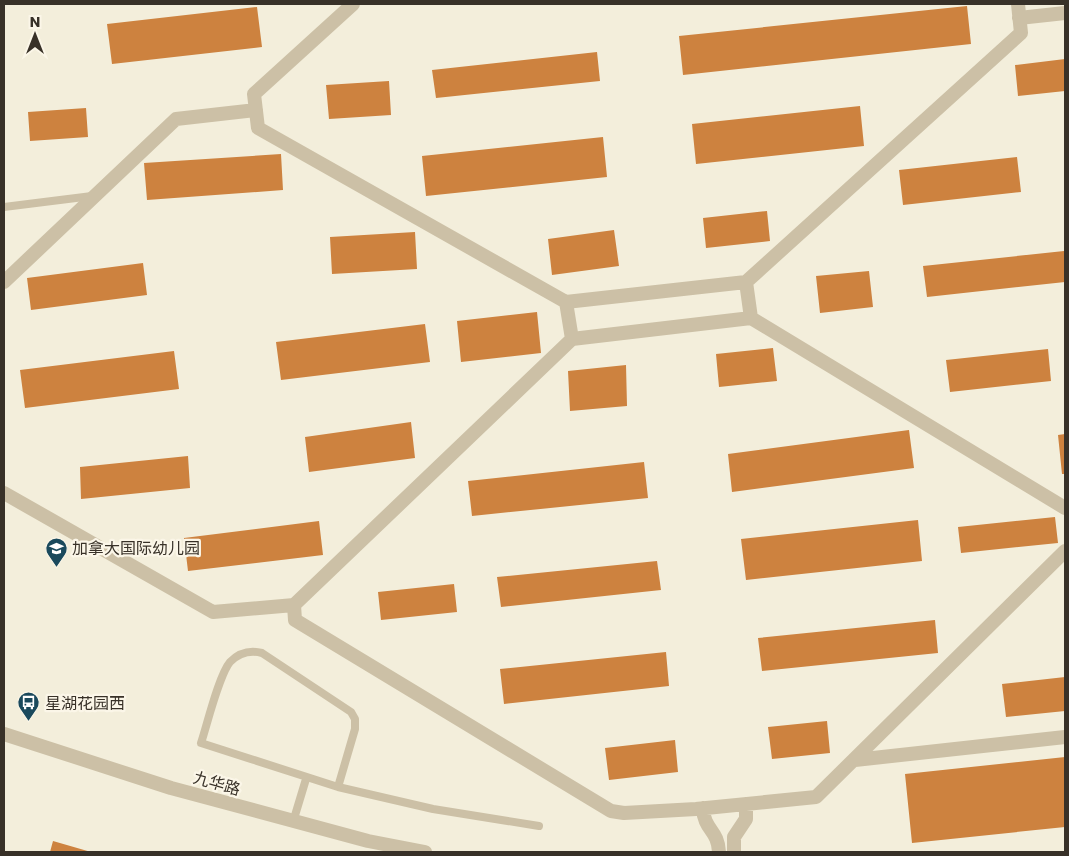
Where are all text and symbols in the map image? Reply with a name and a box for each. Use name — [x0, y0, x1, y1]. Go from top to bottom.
north arrow — [10, 10, 60, 60]
text: N — [30, 12, 40, 32]
school or university icon: 加拿大国际幼儿园 — [44, 536, 68, 567]
place label: 加拿大国际幼儿园 — [72, 537, 200, 560]
bus stop icon: 星湖花园西 — [17, 691, 41, 722]
place label: 星湖花园西 — [45, 692, 125, 715]
street label: 九华路 — [191, 766, 243, 801]

